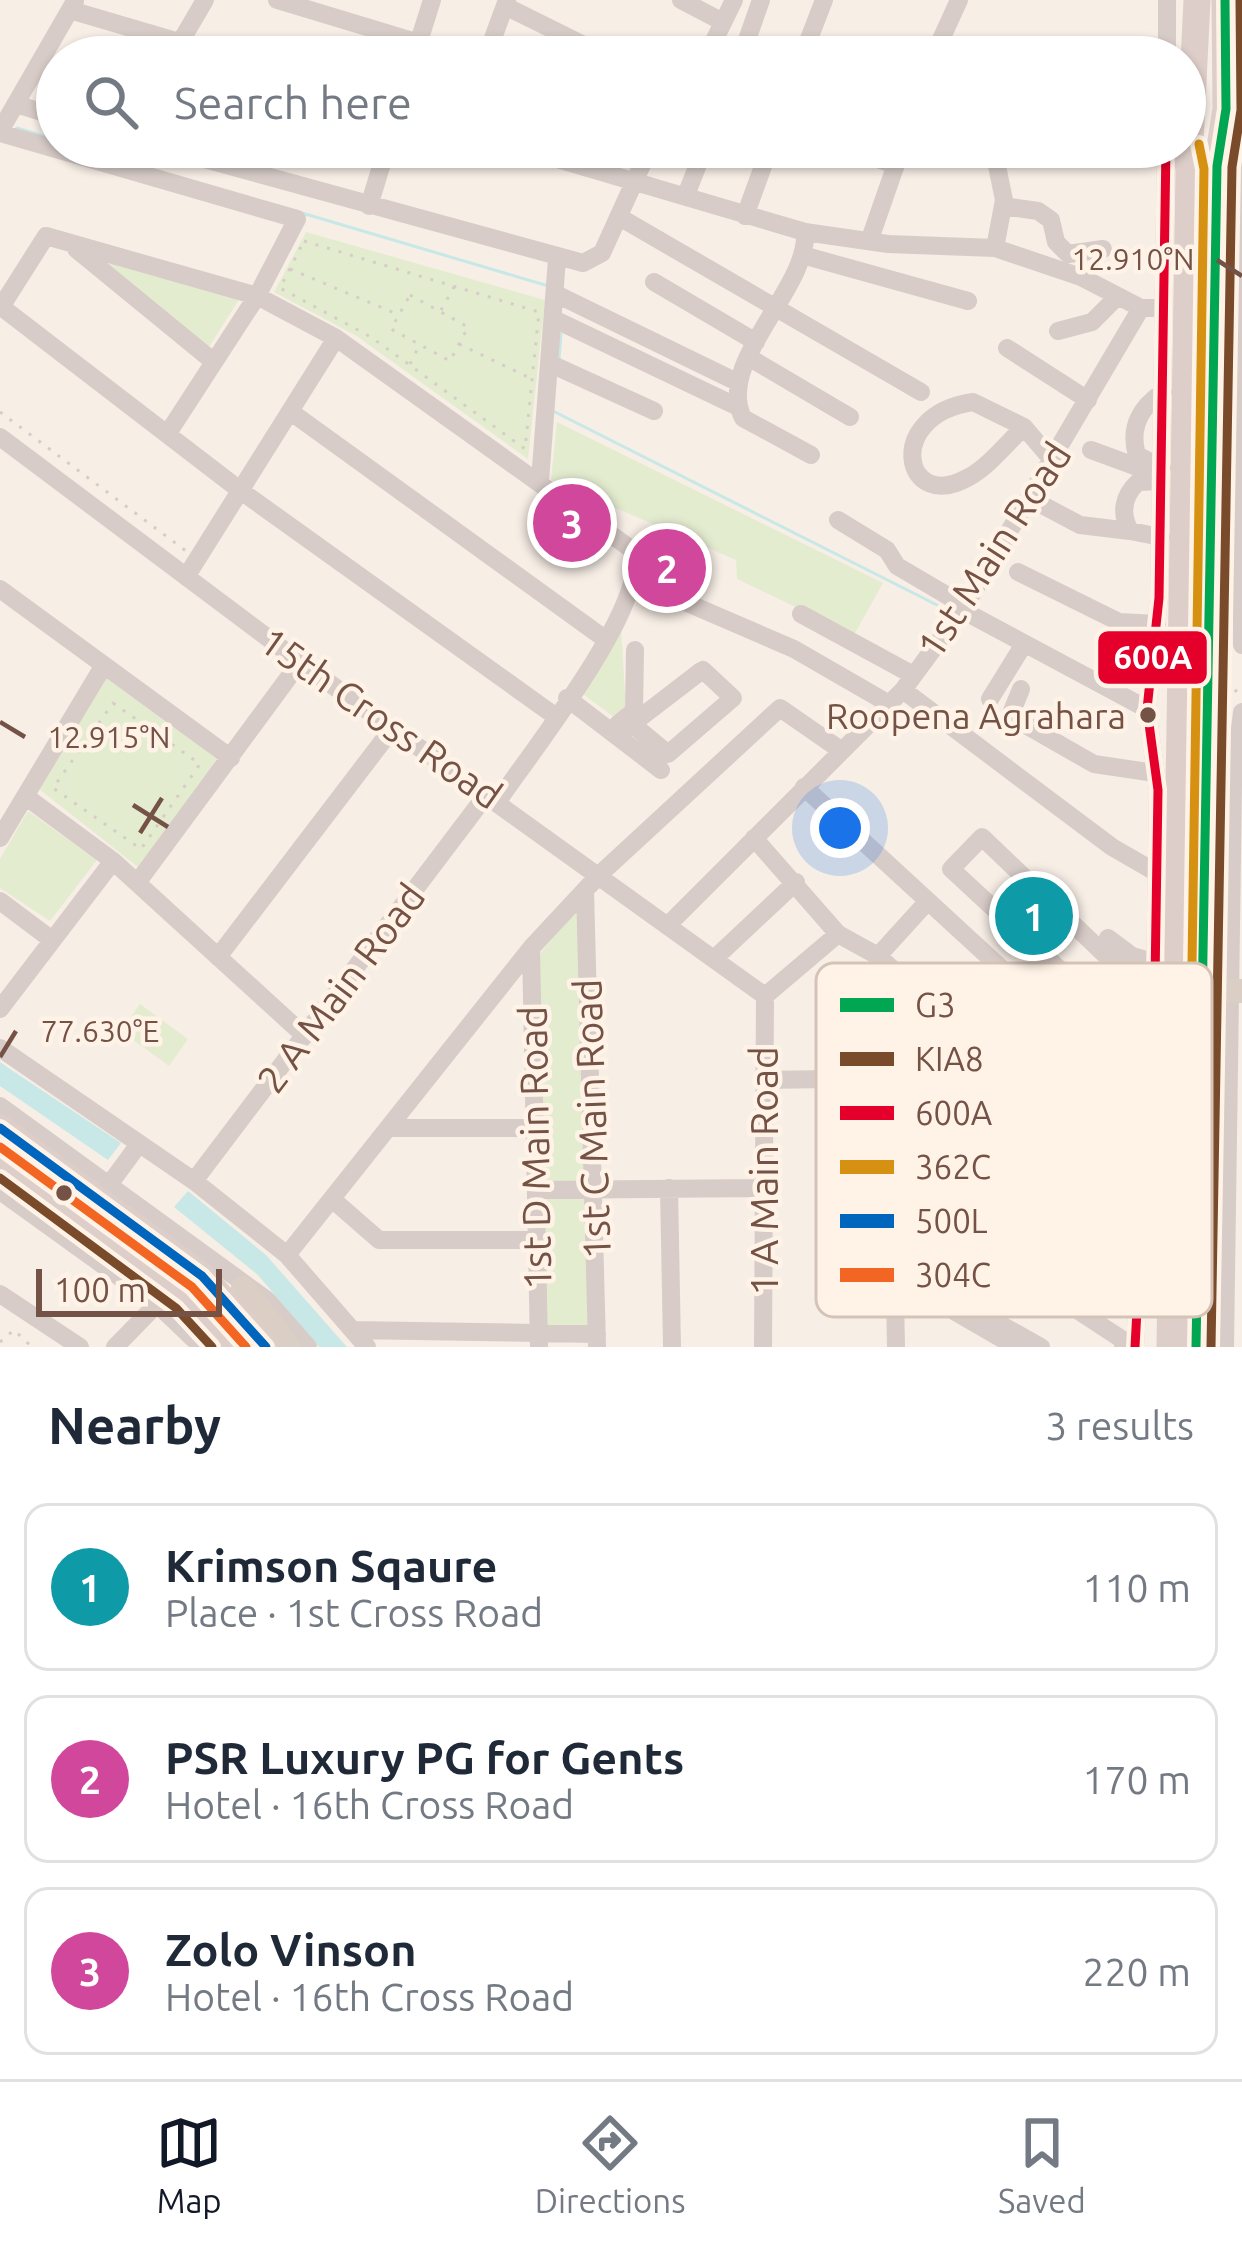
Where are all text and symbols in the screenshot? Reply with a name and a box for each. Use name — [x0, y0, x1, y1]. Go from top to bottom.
search box — [36, 36, 1206, 168]
icon: search — [78, 69, 144, 135]
text: Search here — [174, 77, 412, 128]
text: 12.910°N — [1071, 242, 1195, 276]
street label: 1st Main Road — [908, 434, 1079, 665]
pin: 3 — [533, 478, 611, 568]
pin: 2 — [628, 523, 706, 613]
street label: 15th Cross Road — [252, 618, 510, 817]
line badge: 600A — [1096, 629, 1209, 686]
text: 600A — [1113, 638, 1193, 675]
place label: Roopena Agrahara — [826, 695, 1126, 736]
marker: Roopena Agrahara — [1137, 704, 1159, 726]
text: 12.915°N — [47, 720, 171, 754]
your location — [810, 798, 870, 858]
pin: 1 — [995, 871, 1073, 961]
street label: 2 A Main Road — [248, 875, 433, 1100]
legend — [816, 963, 1212, 1317]
street label: 1st C Main Road — [565, 978, 618, 1260]
text: G3 — [915, 986, 956, 1023]
street label: 1st D Main Road — [511, 1006, 558, 1290]
text: 77.630°E — [41, 1014, 159, 1048]
text: KIA8 — [915, 1040, 984, 1077]
street label: 1 A Main Road — [742, 1046, 785, 1296]
text: 600A — [915, 1094, 993, 1131]
text: 362C — [915, 1148, 991, 1185]
unlabelled marker — [53, 1182, 75, 1204]
text: 500L — [915, 1202, 988, 1239]
text: 304C — [915, 1256, 991, 1293]
scale bar — [36, 1263, 222, 1316]
text: 100 m — [54, 1271, 146, 1308]
text: Nearby — [48, 1396, 221, 1454]
text: 3 results — [1045, 1404, 1194, 1447]
text: Krimson Sqaure — [165, 1540, 497, 1591]
text: 1 — [79, 1566, 101, 1609]
text: 110 m — [1082, 1566, 1191, 1609]
text: Place · 1st Cross Road — [165, 1591, 543, 1634]
text: PSR Luxury PG for Gents — [165, 1732, 684, 1783]
text: 2 — [79, 1758, 101, 1801]
text: 170 m — [1082, 1758, 1191, 1801]
text: Hotel · 16th Cross Road — [165, 1783, 574, 1826]
text: Zolo Vinson — [165, 1924, 416, 1975]
text: 3 — [79, 1950, 101, 1993]
text: 220 m — [1082, 1950, 1191, 1993]
text: Hotel · 16th Cross Road — [165, 1975, 574, 2018]
tab: Map — [156, 2110, 222, 2219]
tab: Directions — [535, 2110, 685, 2219]
tab: Saved — [998, 2110, 1086, 2219]

